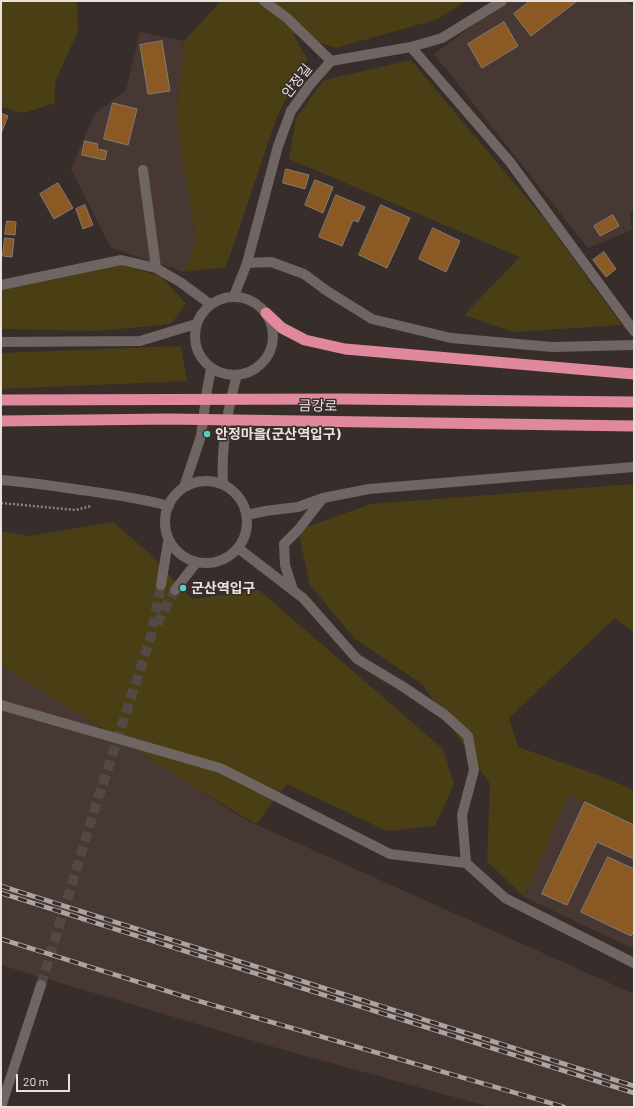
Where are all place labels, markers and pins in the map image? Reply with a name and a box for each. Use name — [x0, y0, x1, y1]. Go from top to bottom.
place label: 안정마을(군산역입구) — [215, 426, 341, 442]
marker: 안정마을(군산역입구) — [202, 429, 212, 439]
place label: 군산역입구 — [191, 580, 255, 596]
marker: 군산역입구 — [178, 583, 188, 593]

